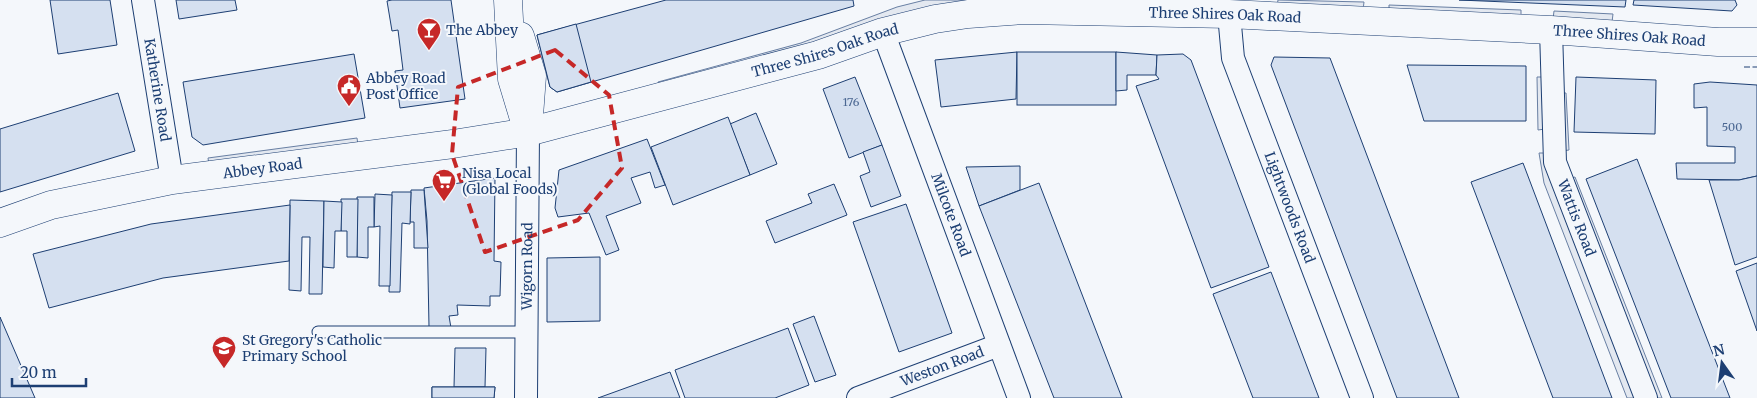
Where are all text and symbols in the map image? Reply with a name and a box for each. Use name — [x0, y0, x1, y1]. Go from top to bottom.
street label: Three Shires Oak Road — [1148, 3, 1302, 27]
bar icon: The Abbey — [416, 17, 442, 51]
street label: Three Shires Oak Road — [750, 19, 901, 81]
place label: The Abbey — [446, 21, 519, 39]
street label: Three Shires Oak Road — [1553, 21, 1707, 50]
street label: Katherine Road — [140, 37, 175, 143]
place label: Abbey Road Post Office — [365, 69, 446, 103]
public building icon: Abbey Road Post Office — [336, 73, 362, 107]
house number: 176 — [843, 95, 860, 109]
house number: 500 — [1722, 120, 1742, 134]
street label: Lightwoods Road — [1260, 149, 1319, 266]
street label: Abbey Road — [221, 154, 304, 183]
place label: Nisa Local (Global Foods) — [462, 164, 558, 198]
supermarket icon: Nisa Local (Global Foods) — [431, 168, 457, 202]
street label: Milcote Road — [927, 171, 975, 260]
street label: Wattis Road — [1553, 176, 1600, 259]
street label: Wigorn Road — [518, 222, 536, 311]
place label: St Gregory's Catholic Primary School — [242, 331, 382, 365]
school or university icon: St Gregory's Catholic Primary School — [211, 335, 237, 369]
north arrow — [1697, 338, 1747, 388]
text: N — [1711, 340, 1726, 360]
street label: Weston Road — [897, 342, 987, 391]
scale bar — [12, 356, 86, 388]
text: 20 m — [20, 363, 57, 382]

